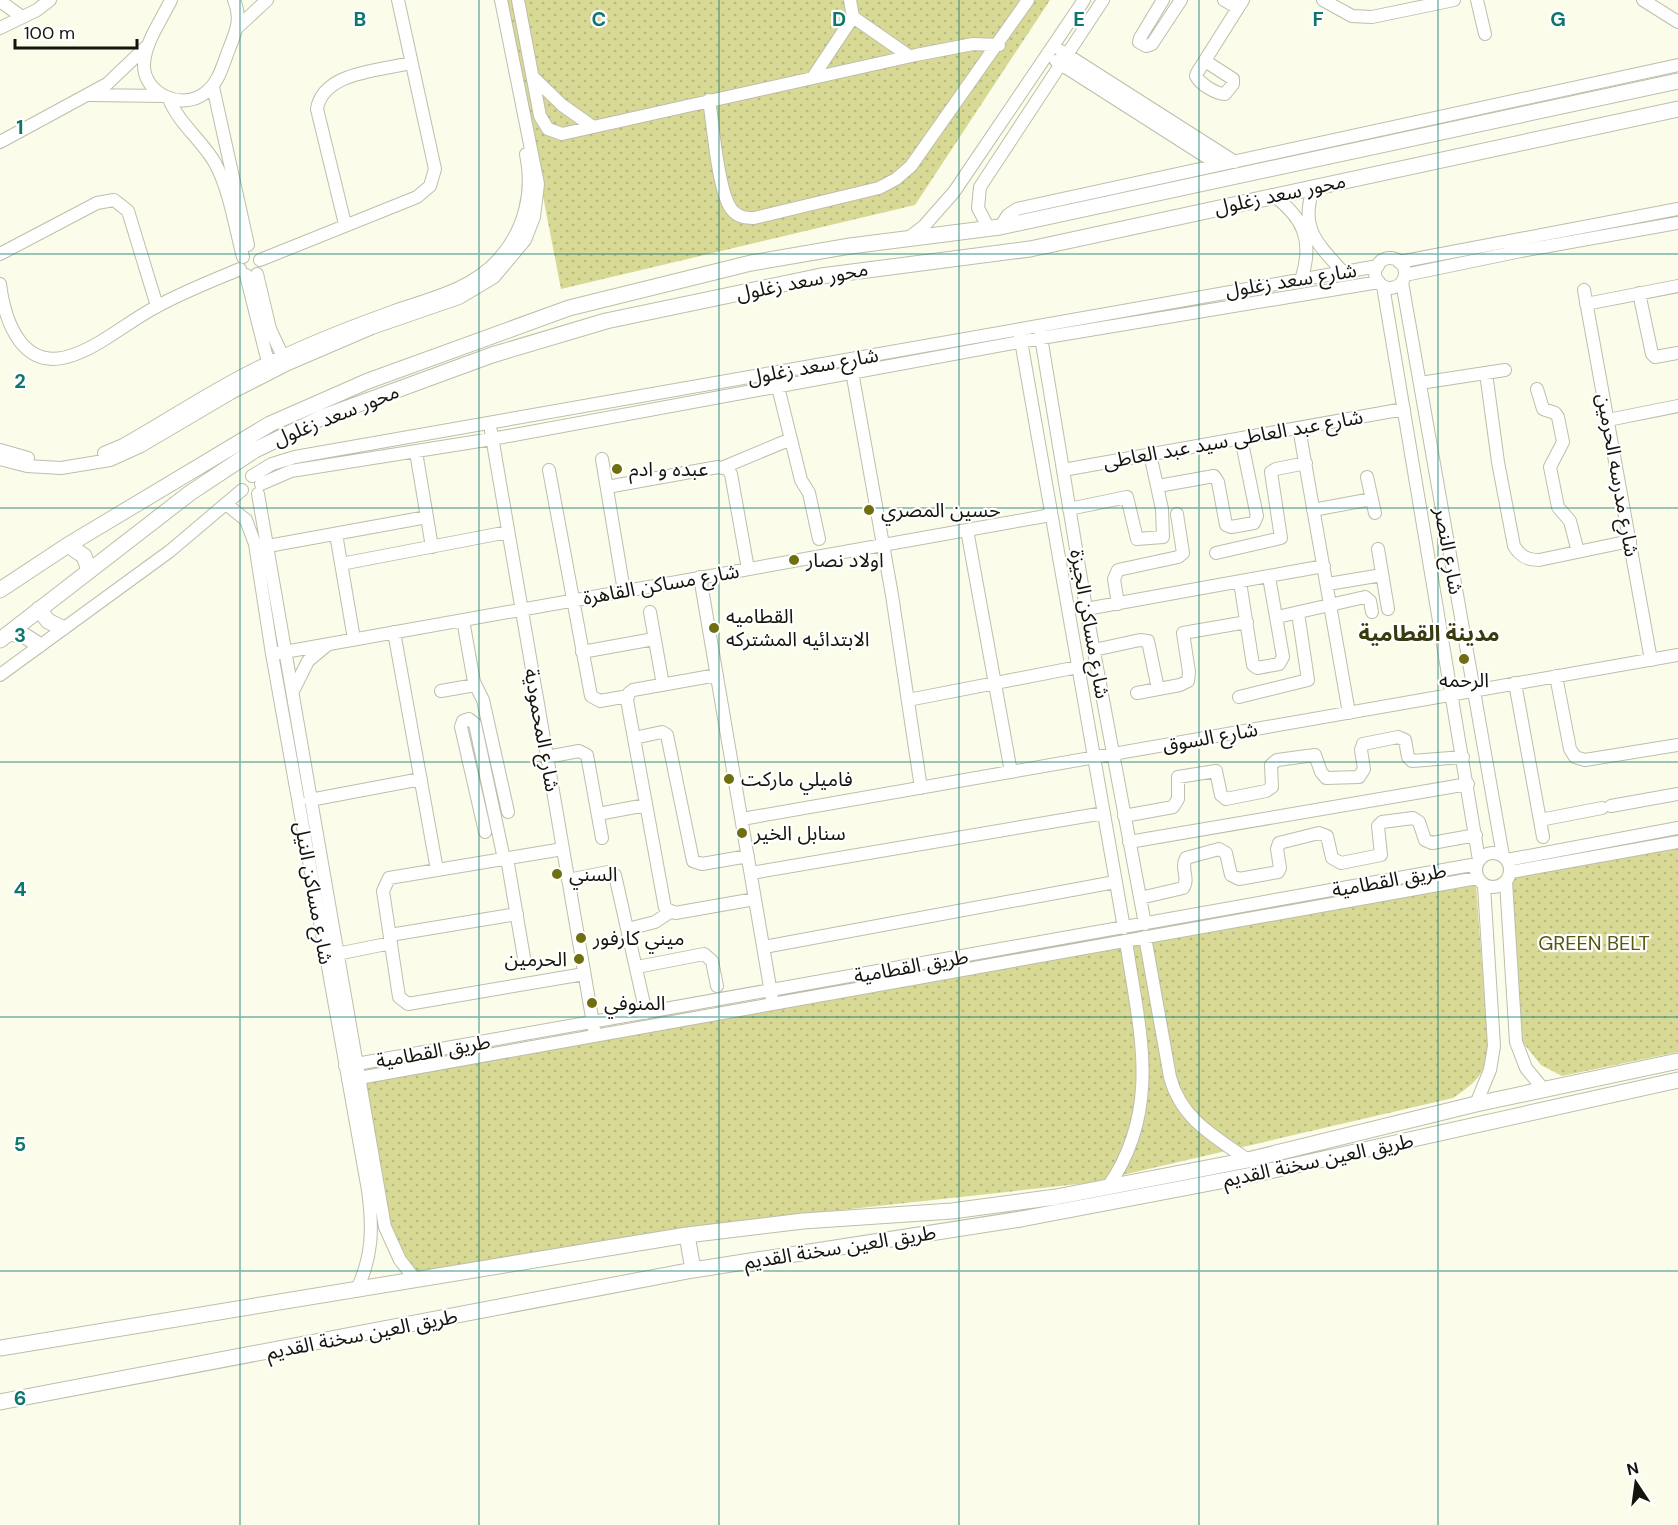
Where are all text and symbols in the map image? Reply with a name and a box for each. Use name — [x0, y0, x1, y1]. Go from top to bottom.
text: B — [354, 6, 366, 32]
text: C — [592, 6, 606, 32]
text: D — [832, 6, 846, 32]
text: E — [1073, 6, 1085, 32]
text: F — [1312, 6, 1324, 32]
text: G — [1550, 6, 1566, 32]
scale bar — [15, 12, 136, 50]
text: 100 m — [24, 21, 75, 45]
text: 1 — [16, 114, 24, 140]
street label: محور سعد زغلول — [1212, 167, 1348, 221]
street label: محور سعد زغلول — [734, 255, 870, 307]
street label: شارع سعد زغلول — [1223, 257, 1359, 305]
street label: شارع سعد زغلول — [745, 342, 881, 392]
text: 2 — [14, 368, 26, 394]
street label: محور سعد زغلول — [269, 378, 403, 452]
street label: شارع مدرسه الحرمين — [1589, 391, 1645, 559]
street label: شارع عبد العاطى سيد عبد العاطى — [1101, 403, 1365, 477]
place label: عبده و ادم — [629, 456, 708, 484]
marker: عبده و ادم — [610, 462, 624, 476]
place label: حسين المصري — [881, 497, 1001, 526]
marker: حسين المصري — [862, 503, 876, 517]
street label: شارع النصر — [1426, 504, 1469, 597]
place label: اولاد نصار — [805, 547, 884, 573]
street label: شارع مساكن الجيزة — [1062, 547, 1116, 701]
marker: اولاد نصار — [787, 553, 801, 567]
street label: شارع مساكن القاهرة — [581, 557, 741, 613]
place label: القطاميه الابتدائيه المشتركه — [726, 603, 870, 652]
district label: مدينة القطامية — [1358, 619, 1500, 648]
marker: القطاميه الابتدائيه المشتركه — [707, 621, 721, 635]
text: 3 — [14, 622, 26, 648]
marker: الرحمه — [1457, 652, 1471, 666]
street label: شارع المحمودية — [516, 666, 566, 794]
place label: الرحمه — [1439, 667, 1489, 693]
street label: شارع السوق — [1160, 716, 1260, 760]
place label: فاميلي ماركت — [741, 766, 853, 795]
marker: فاميلي ماركت — [722, 772, 736, 786]
street label: شارع مساكن النيل — [287, 820, 339, 967]
place label: سنابل الخير — [753, 820, 846, 846]
marker: سنابل الخير — [735, 826, 749, 840]
street label: طريق القطامية — [1330, 857, 1448, 903]
place label: السني — [569, 861, 618, 890]
marker: السني — [550, 867, 564, 881]
text: 4 — [14, 876, 27, 902]
place label: ميني كارفور — [592, 925, 684, 954]
park label: GREEN BELT — [1538, 930, 1650, 956]
marker: ميني كارفور — [574, 931, 588, 945]
street label: طريق القطامية — [852, 943, 970, 989]
place label: الحرمين — [505, 946, 567, 972]
marker: الحرمين — [572, 952, 586, 966]
place label: المنوفي — [604, 990, 665, 1019]
marker: المنوفي — [585, 996, 599, 1010]
street label: طريق القطامية — [374, 1028, 492, 1074]
street label: طريق العين سخنة القديم — [1220, 1127, 1416, 1195]
text: 5 — [14, 1131, 26, 1157]
street label: طريق العين سخنة القديم — [742, 1219, 938, 1277]
street label: طريق العين سخنة القديم — [264, 1303, 460, 1367]
text: 6 — [14, 1385, 26, 1411]
north arrow — [1606, 1453, 1666, 1513]
text: N — [1625, 1457, 1641, 1480]

